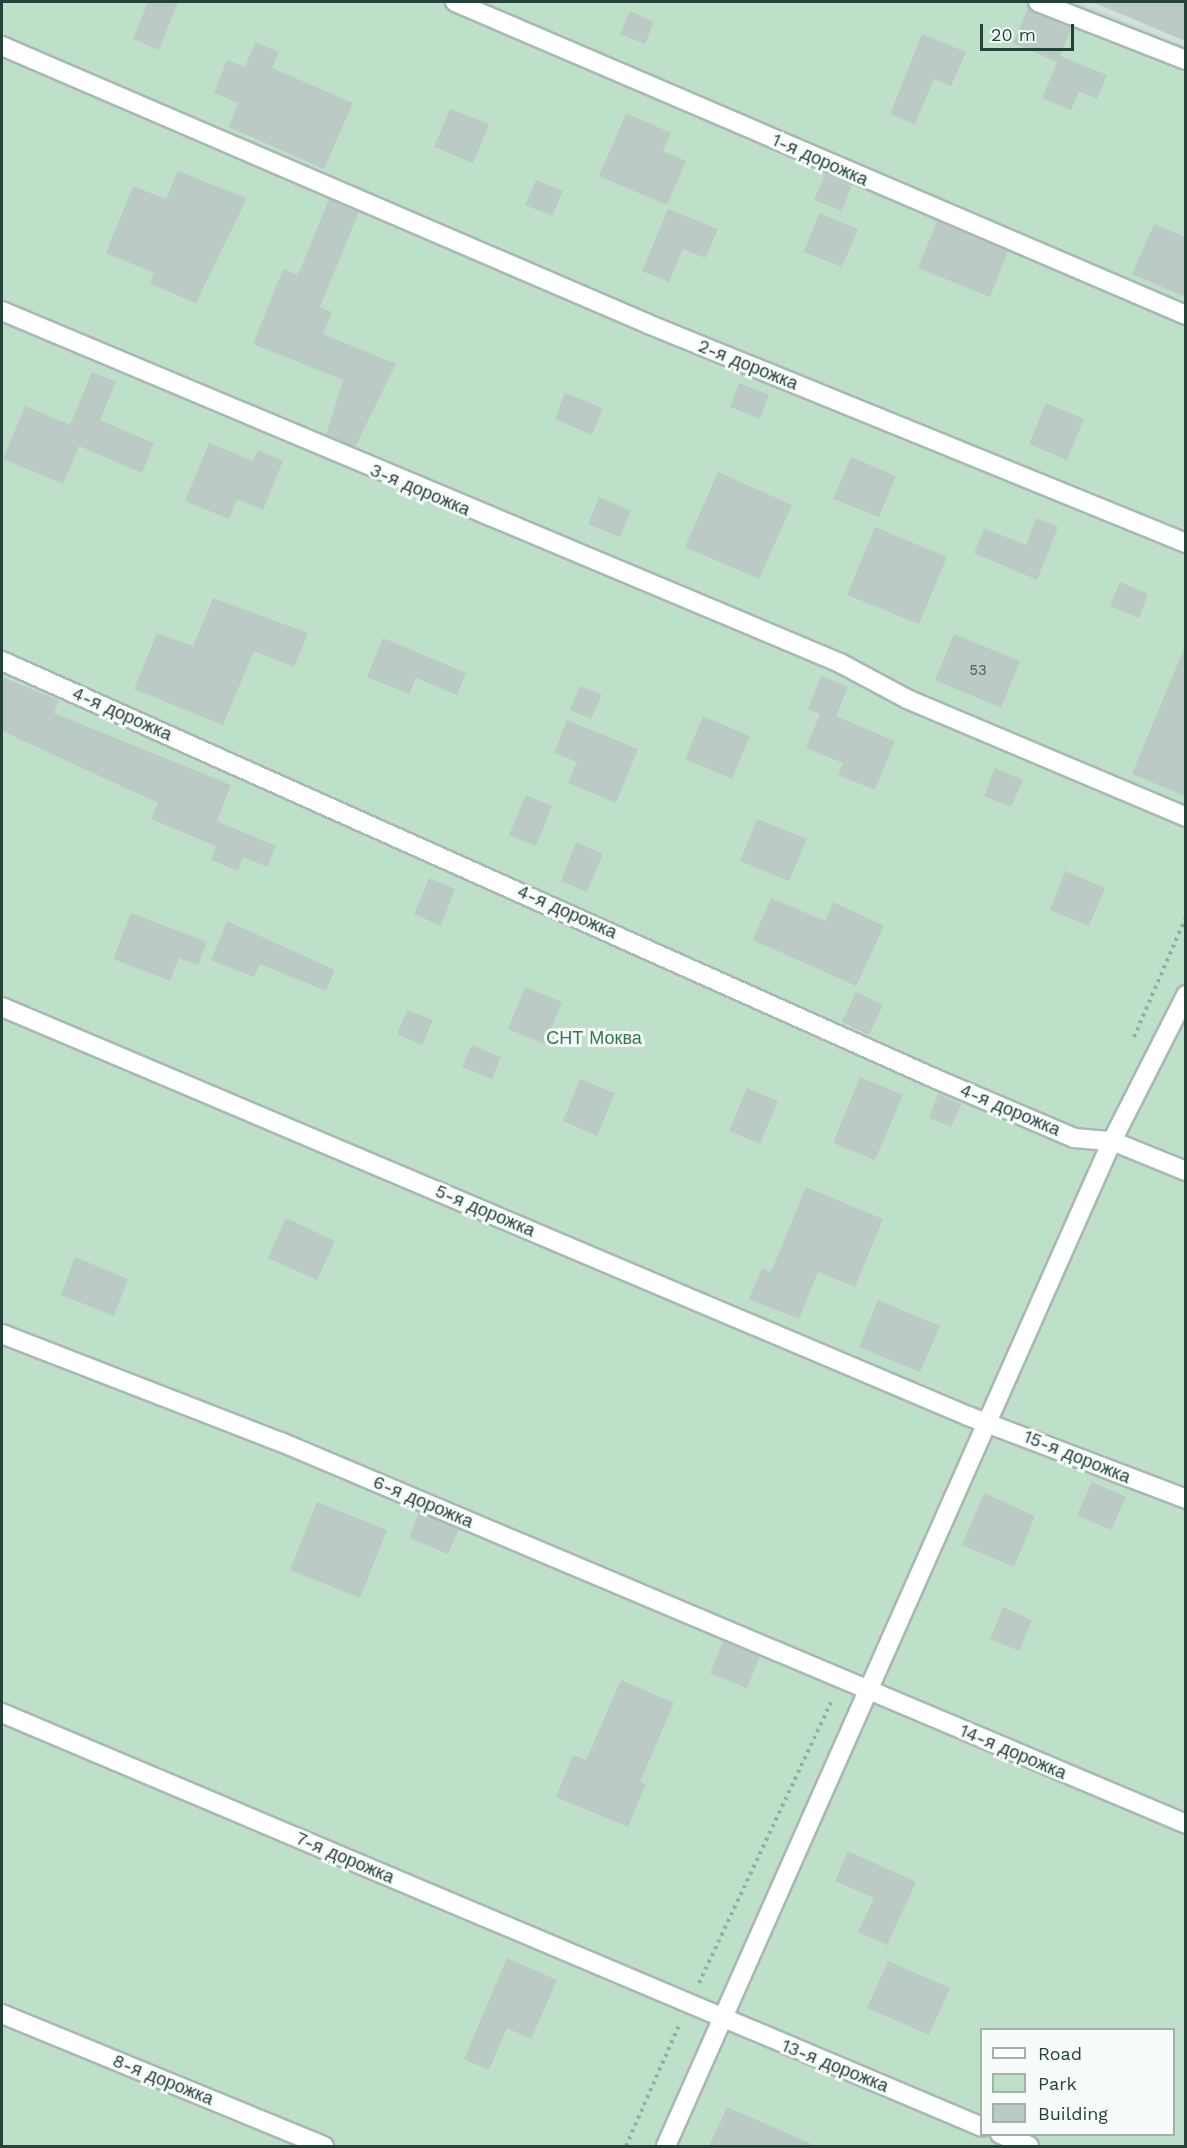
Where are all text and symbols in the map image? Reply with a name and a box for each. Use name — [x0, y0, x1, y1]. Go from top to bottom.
scale bar — [983, 12, 1078, 50]
text: 20 m — [991, 24, 1036, 45]
street label: 1-я дорожка — [769, 129, 871, 191]
street label: 2-я дорожка — [695, 335, 801, 395]
street label: 3-я дорожка — [367, 459, 473, 521]
house number: 53 — [969, 662, 987, 680]
street label: 4-я дорожка — [69, 682, 175, 746]
street label: 4-я дорожка — [514, 880, 620, 944]
park label: СНТ Моква — [546, 1027, 642, 1049]
street label: 4-я дорожка — [957, 1079, 1063, 1141]
street label: 5-я дорожка — [432, 1180, 538, 1242]
street label: 15-я дорожка — [1020, 1426, 1134, 1488]
street label: 6-я дорожка — [370, 1471, 476, 1533]
street label: 14-я дорожка — [956, 1720, 1070, 1784]
street label: 7-я дорожка — [293, 1828, 397, 1888]
legend — [980, 2028, 1175, 2136]
street label: 13-я дорожка — [778, 2035, 892, 2097]
text: Road — [1038, 2043, 1082, 2064]
street label: 8-я дорожка — [109, 2050, 217, 2110]
text: Park — [1038, 2073, 1077, 2094]
text: Building — [1038, 2103, 1108, 2124]

